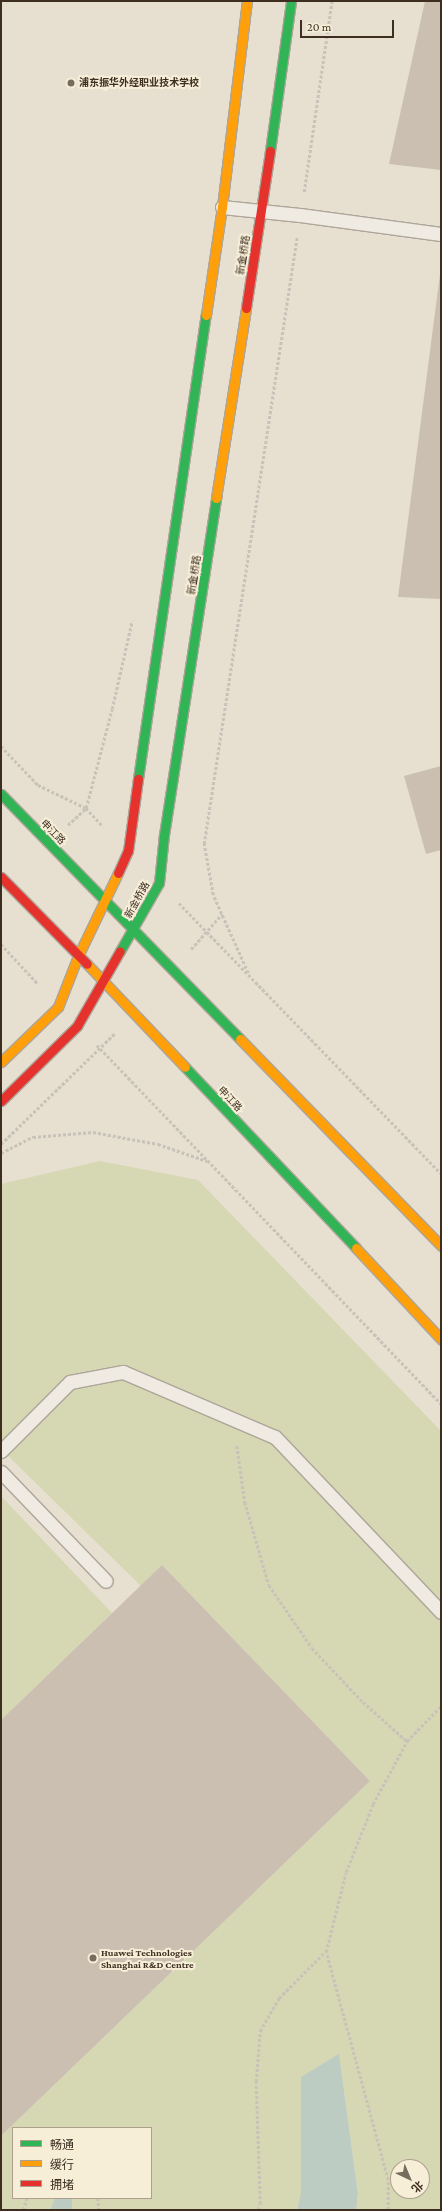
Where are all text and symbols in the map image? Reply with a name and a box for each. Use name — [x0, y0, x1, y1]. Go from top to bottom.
scale bar — [302, 12, 396, 38]
text: 20 m — [307, 20, 331, 34]
place label: 浦东振华外经职业技术学校 — [79, 77, 199, 89]
marker: 浦东振华外经职业技术学校 — [66, 78, 76, 88]
street label: 新金桥路 — [234, 234, 252, 276]
street label: 新金桥路 — [185, 554, 203, 596]
street label: 申江路 — [38, 817, 68, 847]
street label: 新金桥路 — [122, 880, 152, 920]
street label: 申江路 — [215, 1084, 245, 1114]
place label: Huawei Technologies Shanghai R&D Centre — [101, 1946, 194, 1970]
marker: Huawei Technologies Shanghai R&D Centre — [88, 1953, 98, 1963]
legend — [12, 2127, 152, 2199]
text: 畅通 — [50, 2138, 74, 2152]
text: 缓行 — [50, 2158, 74, 2172]
north arrow — [390, 2159, 430, 2199]
text: 拥堵 — [50, 2178, 74, 2192]
text: 北 — [410, 2179, 426, 2195]

